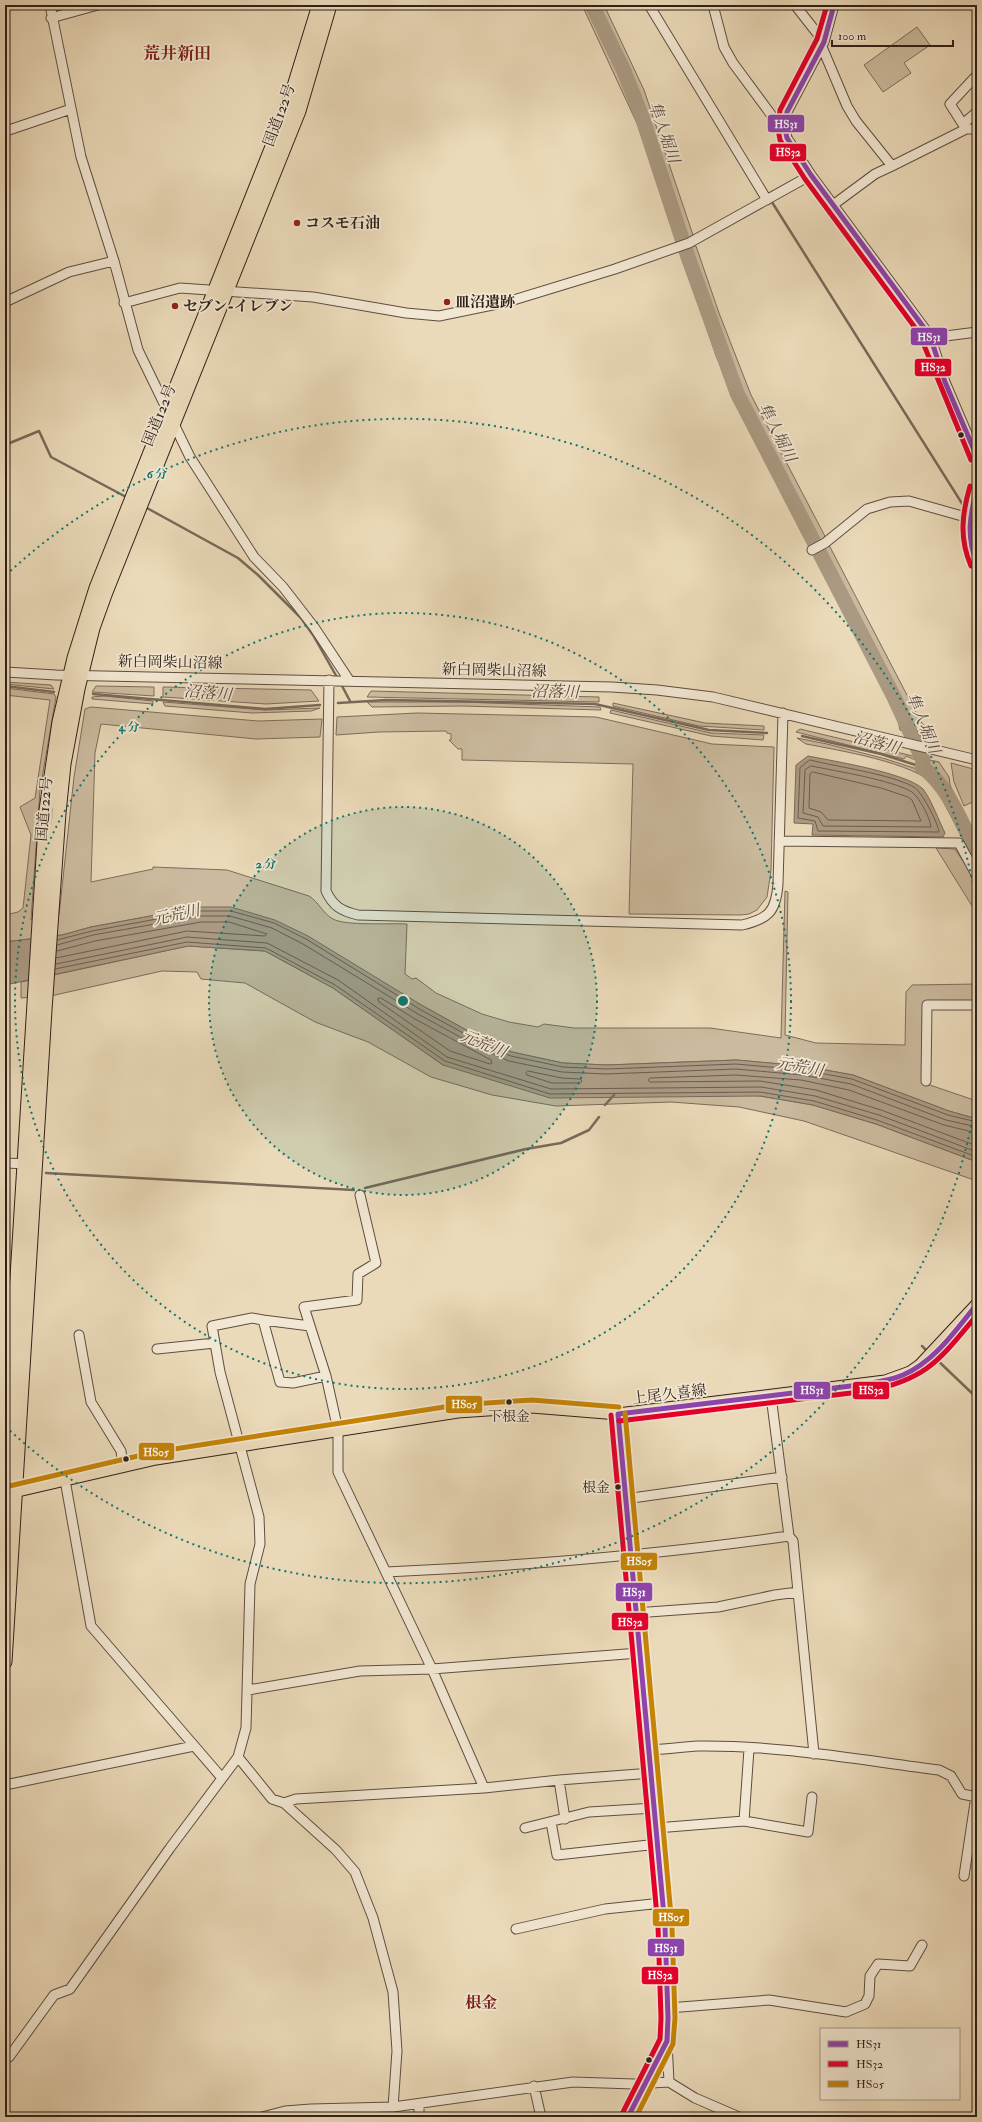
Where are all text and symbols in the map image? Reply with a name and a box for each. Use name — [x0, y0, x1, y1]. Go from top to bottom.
scale bar — [832, 22, 953, 48]
text: 100 m — [838, 29, 867, 44]
district label: 荒井新田 — [143, 43, 211, 64]
street label: 国道122号 — [259, 81, 300, 149]
water label: 隼人堀川 — [644, 99, 685, 168]
line badge: HS31 — [767, 114, 805, 133]
text: HS31 — [774, 118, 798, 131]
line badge: HS32 — [769, 143, 807, 162]
text: HS32 — [776, 146, 801, 159]
place label: コスモ石油 — [305, 214, 380, 233]
marker: コスモ石油 — [292, 218, 302, 228]
place label: 皿沼遺跡 — [455, 293, 515, 312]
place label: セブン-イレブン — [183, 297, 293, 316]
marker: 皿沼遺跡 — [442, 297, 452, 307]
marker: セブン-イレブン — [170, 301, 180, 311]
line badge: HS31 — [910, 327, 948, 346]
text: HS31 — [917, 331, 941, 344]
line badge: HS32 — [914, 358, 952, 377]
text: HS32 — [921, 361, 946, 374]
street label: 国道122号 — [138, 381, 181, 449]
water label: 隼人堀川 — [754, 399, 801, 467]
unlabelled marker — [956, 430, 966, 440]
text: 6 分 — [147, 467, 167, 482]
street label: 新白岡柴山沼線 — [117, 652, 223, 673]
street label: 新白岡柴山沼線 — [441, 660, 547, 681]
water label: 沼落川 — [183, 681, 235, 705]
water label: 沼落川 — [531, 682, 581, 702]
water label: 隼人堀川 — [902, 690, 945, 759]
text: 4 分 — [118, 720, 140, 735]
water label: 沼落川 — [851, 727, 904, 759]
street label: 国道122号 — [32, 776, 57, 843]
text: 2 分 — [256, 857, 276, 872]
water label: 元荒川 — [151, 900, 204, 930]
centre of rings — [396, 994, 410, 1008]
water label: 元荒川 — [458, 1026, 511, 1063]
water label: 元荒川 — [774, 1053, 827, 1081]
street label: 上尾久喜線 — [631, 1380, 707, 1408]
line badge: HS31 — [793, 1381, 831, 1400]
line badge: HS32 — [852, 1381, 890, 1400]
text: HS31 — [800, 1384, 824, 1397]
text: HS32 — [859, 1384, 884, 1397]
line badge: HS05 — [445, 1395, 483, 1414]
marker: 下根金 — [504, 1397, 514, 1407]
text: HS05 — [451, 1398, 477, 1411]
place label: 下根金 — [488, 1408, 530, 1425]
line badge: HS05 — [138, 1442, 175, 1461]
text: HS05 — [143, 1446, 169, 1459]
unlabelled marker — [121, 1454, 131, 1464]
place label: 根金 — [582, 1479, 610, 1496]
marker: 根金 — [613, 1482, 623, 1492]
line badge: HS05 — [620, 1552, 658, 1571]
text: HS05 — [626, 1555, 652, 1568]
line badge: HS31 — [615, 1582, 653, 1602]
text: HS31 — [622, 1586, 646, 1599]
line badge: HS32 — [611, 1612, 649, 1631]
text: HS32 — [618, 1616, 643, 1629]
line badge: HS05 — [652, 1908, 690, 1927]
text: HS05 — [658, 1911, 684, 1924]
line badge: HS31 — [647, 1938, 685, 1957]
text: HS31 — [654, 1942, 678, 1955]
line badge: HS32 — [641, 1966, 679, 1985]
text: HS32 — [648, 1969, 673, 1982]
district label: 根金 — [465, 1993, 497, 2013]
legend — [820, 2028, 960, 2100]
text: HS31 — [856, 2037, 881, 2052]
unlabelled marker — [644, 2055, 654, 2065]
text: HS32 — [856, 2057, 883, 2072]
text: HS05 — [856, 2077, 885, 2092]

